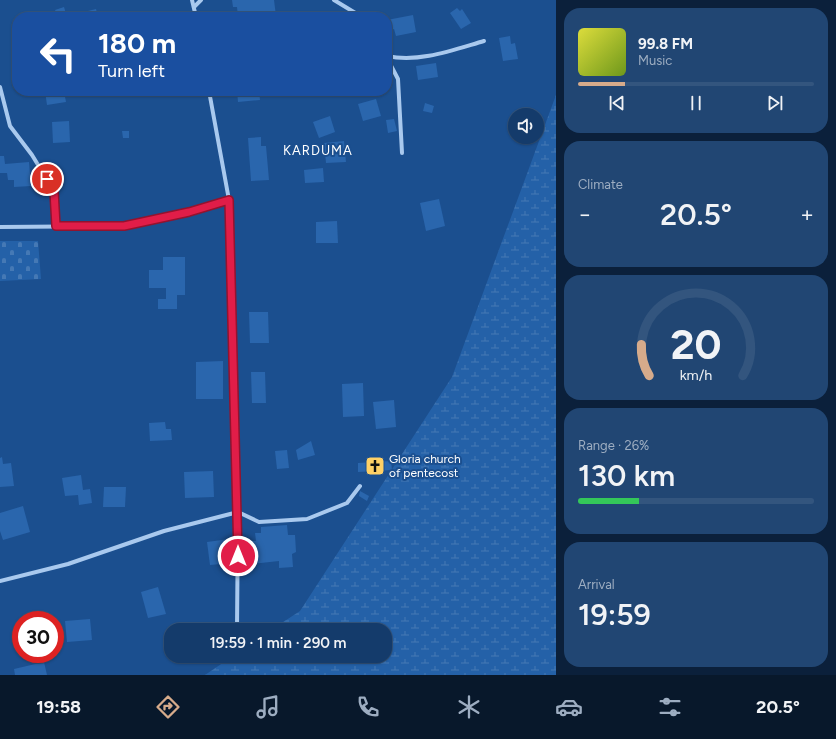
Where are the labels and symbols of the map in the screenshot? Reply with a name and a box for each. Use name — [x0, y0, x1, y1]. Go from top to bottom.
district label: KARDUMA — [283, 143, 353, 158]
pin — [30, 162, 64, 196]
place label: Gloria church of pentecost — [389, 452, 461, 480]
church icon: Gloria church of pentecost — [364, 455, 386, 477]
position arrow — [217, 535, 259, 577]
speed limit sign: 30 — [12, 611, 64, 663]

